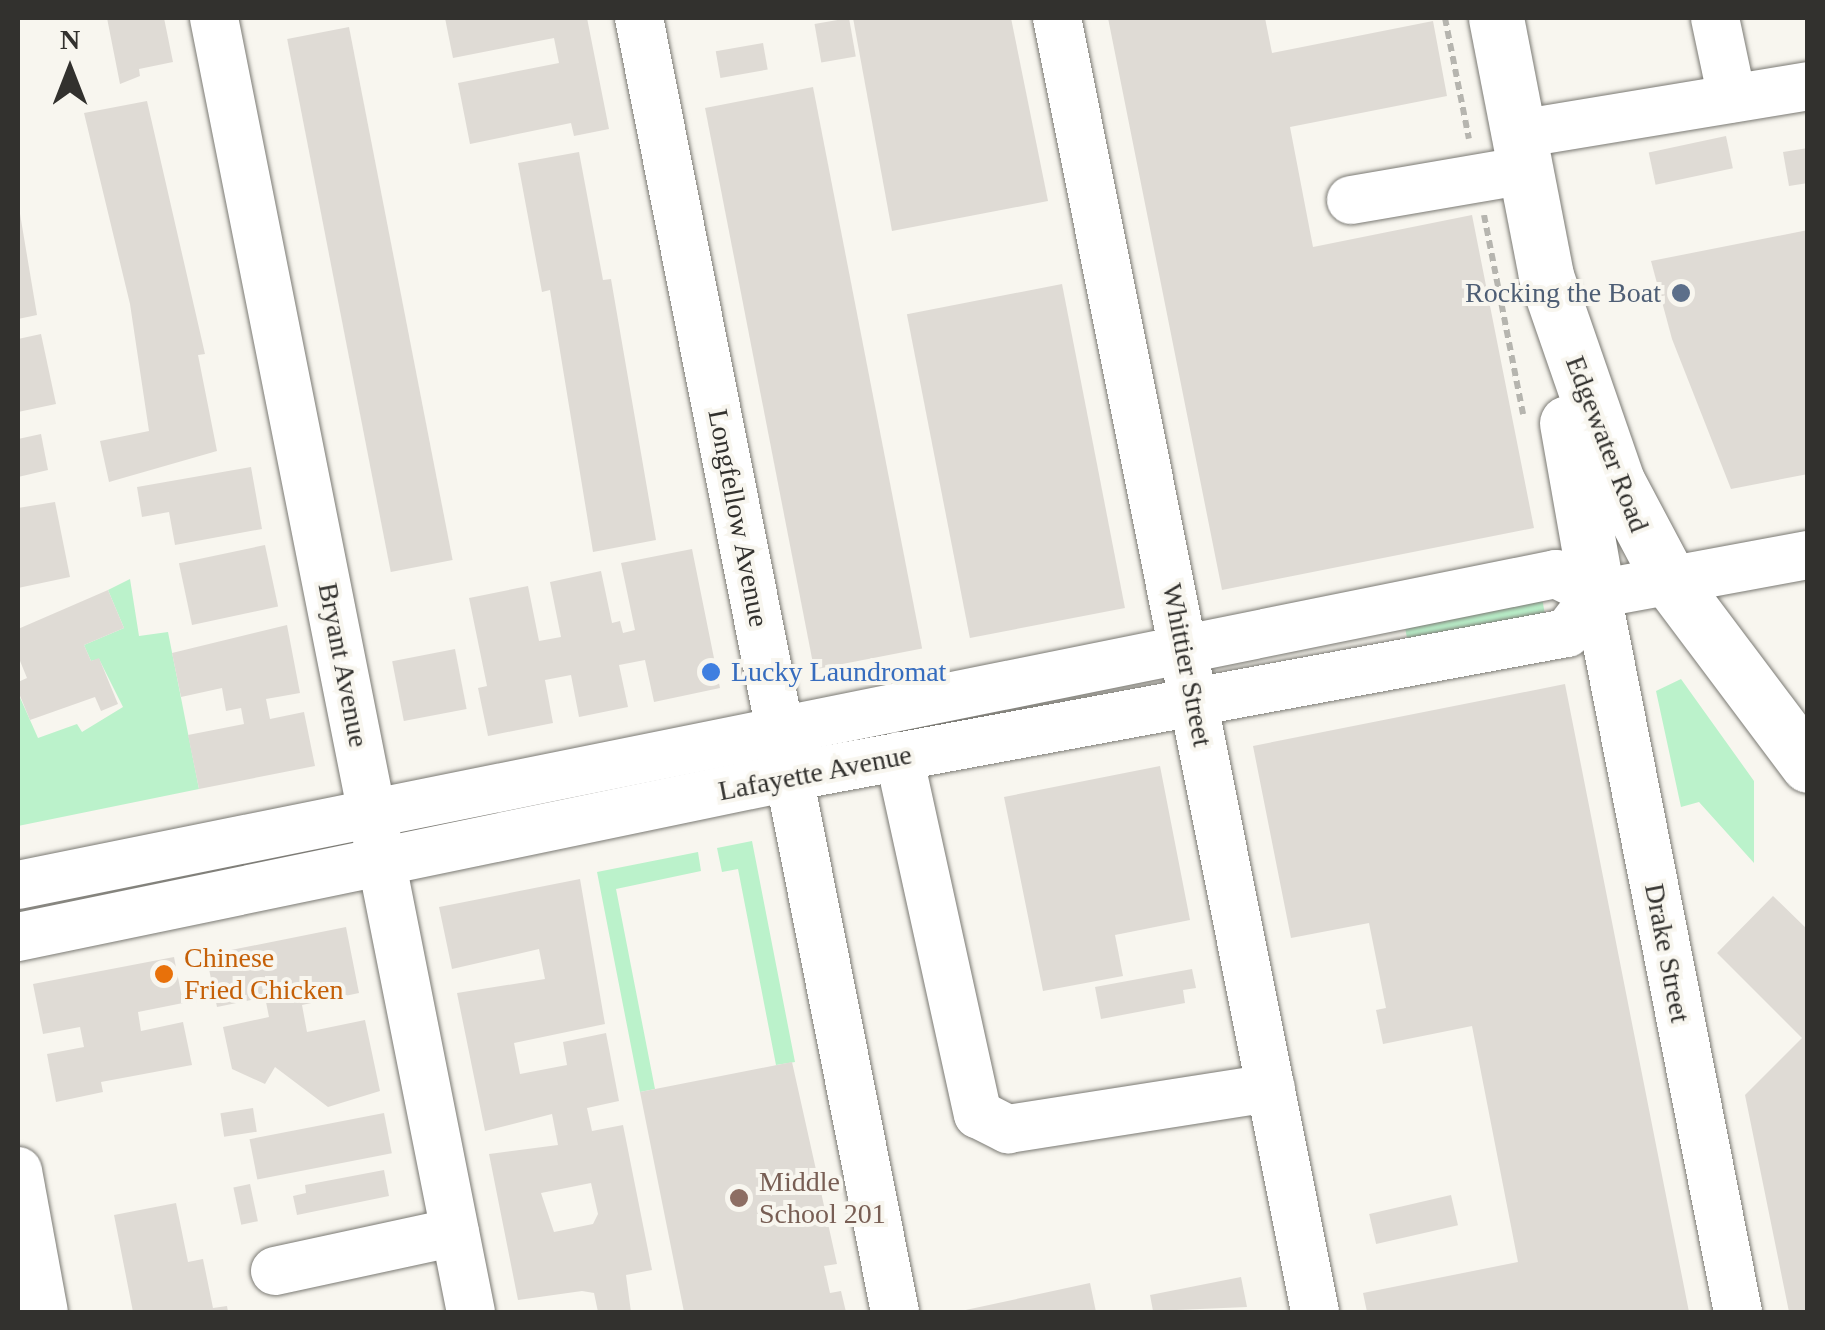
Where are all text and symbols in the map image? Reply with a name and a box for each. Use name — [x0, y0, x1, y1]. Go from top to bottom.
north arrow — [20, 20, 120, 120]
text: N — [60, 24, 80, 55]
place label: Rocking the Boat — [1465, 276, 1661, 310]
marker: Rocking the Boat — [1670, 282, 1692, 304]
street label: Edgewater Road — [1558, 351, 1656, 537]
street label: Longfellow Avenue — [700, 406, 776, 630]
street label: Bryant Avenue — [310, 579, 376, 751]
street label: Whittier Street — [1155, 581, 1219, 749]
place label: Lucky Laundromat — [731, 655, 946, 689]
marker: Lucky Laundromat — [700, 661, 722, 683]
street label: Lafayette Avenue — [715, 738, 915, 808]
street label: Drake Street — [1637, 881, 1697, 1025]
place label: Chinese Fried Chicken — [184, 941, 343, 1007]
marker: Chinese Fried Chicken — [153, 963, 175, 985]
place label: Middle School 201 — [759, 1165, 886, 1231]
marker: Middle School 201 — [728, 1187, 750, 1209]

